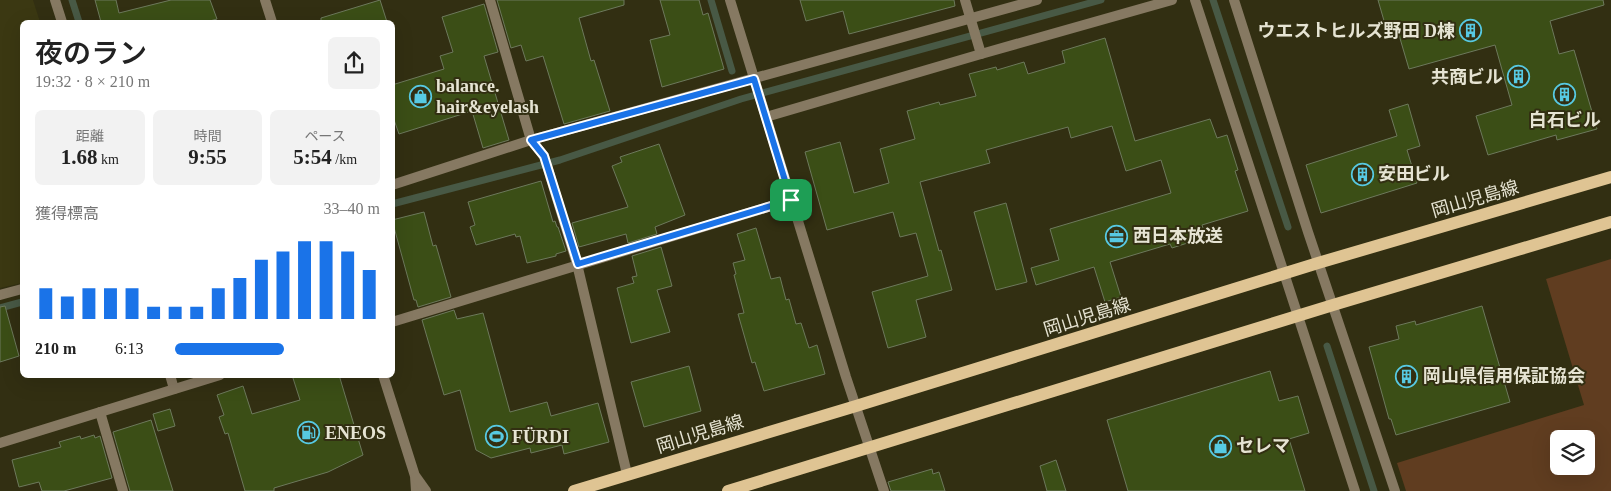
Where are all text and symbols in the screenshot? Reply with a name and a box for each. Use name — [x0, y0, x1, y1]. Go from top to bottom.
building icon: ウエストヒルズ野田 D棟 — [1459, 19, 1483, 43]
place label: ウエストヒルズ野田 D棟 — [1258, 21, 1455, 41]
button: share — [328, 37, 380, 89]
text: 夜のラン — [35, 38, 147, 69]
building icon: 共商ビル — [1507, 65, 1531, 89]
place label: 共商ビル — [1431, 67, 1503, 87]
text: 19:32 · 8 × 210 m — [35, 73, 150, 90]
place label: balance. hair&eyelash — [436, 76, 539, 117]
building icon: 白石ビル — [1553, 83, 1577, 107]
shop icon: balance. hair&eyelash — [408, 84, 432, 108]
place label: 白石ビル — [1529, 110, 1601, 130]
text: 距離 — [76, 129, 104, 144]
text: 時間 — [193, 129, 221, 144]
text: ペース — [305, 129, 346, 144]
text: 1.68 — [61, 145, 98, 169]
text: 9:55 — [188, 145, 227, 169]
text: 5:54 — [293, 145, 332, 169]
text: km — [98, 152, 119, 167]
text: /km — [332, 152, 357, 167]
building icon: 安田ビル — [1350, 162, 1374, 186]
place label: 安田ビル — [1378, 164, 1450, 184]
street label: 岡山児島線 — [1429, 177, 1521, 221]
pin — [770, 179, 812, 221]
icon: arrive — [777, 186, 805, 214]
text: 33–40 m — [324, 200, 380, 217]
text: 獲得標高 — [35, 205, 99, 222]
office icon: 西日本放送 — [1105, 224, 1129, 248]
place label: 西日本放送 — [1133, 226, 1223, 246]
street label: 岡山児島線 — [1041, 294, 1133, 340]
text: 210 m — [35, 340, 76, 357]
text: 6:13 — [115, 340, 143, 357]
building icon: 岡山県信用保証協会 — [1395, 364, 1419, 388]
place label: 岡山県信用保証協会 — [1423, 366, 1585, 386]
street label: 岡山児島線 — [654, 411, 746, 457]
fuel station icon: ENEOS — [297, 421, 321, 445]
place label: ENEOS — [325, 423, 386, 443]
sports icon: FÜRDI — [484, 425, 508, 449]
place label: FÜRDI — [512, 427, 569, 447]
map controls — [1550, 430, 1595, 475]
button: layers — [1550, 430, 1595, 475]
shop icon: セレマ — [1208, 434, 1232, 458]
place label: セレマ — [1236, 436, 1290, 456]

